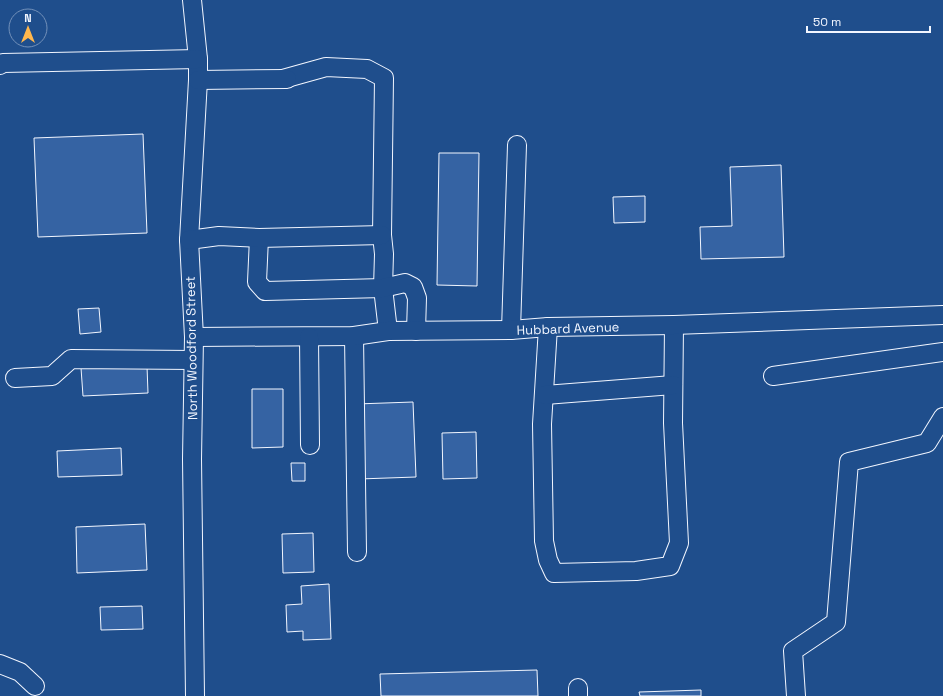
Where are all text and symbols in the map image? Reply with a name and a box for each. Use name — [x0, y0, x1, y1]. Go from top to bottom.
north arrow — [8, 8, 48, 48]
scale bar — [807, 8, 930, 34]
text: N — [24, 11, 32, 25]
text: 50 m — [813, 14, 841, 30]
street label: North Woodford Street — [182, 276, 201, 420]
street label: Hubbard Avenue — [516, 318, 620, 339]

